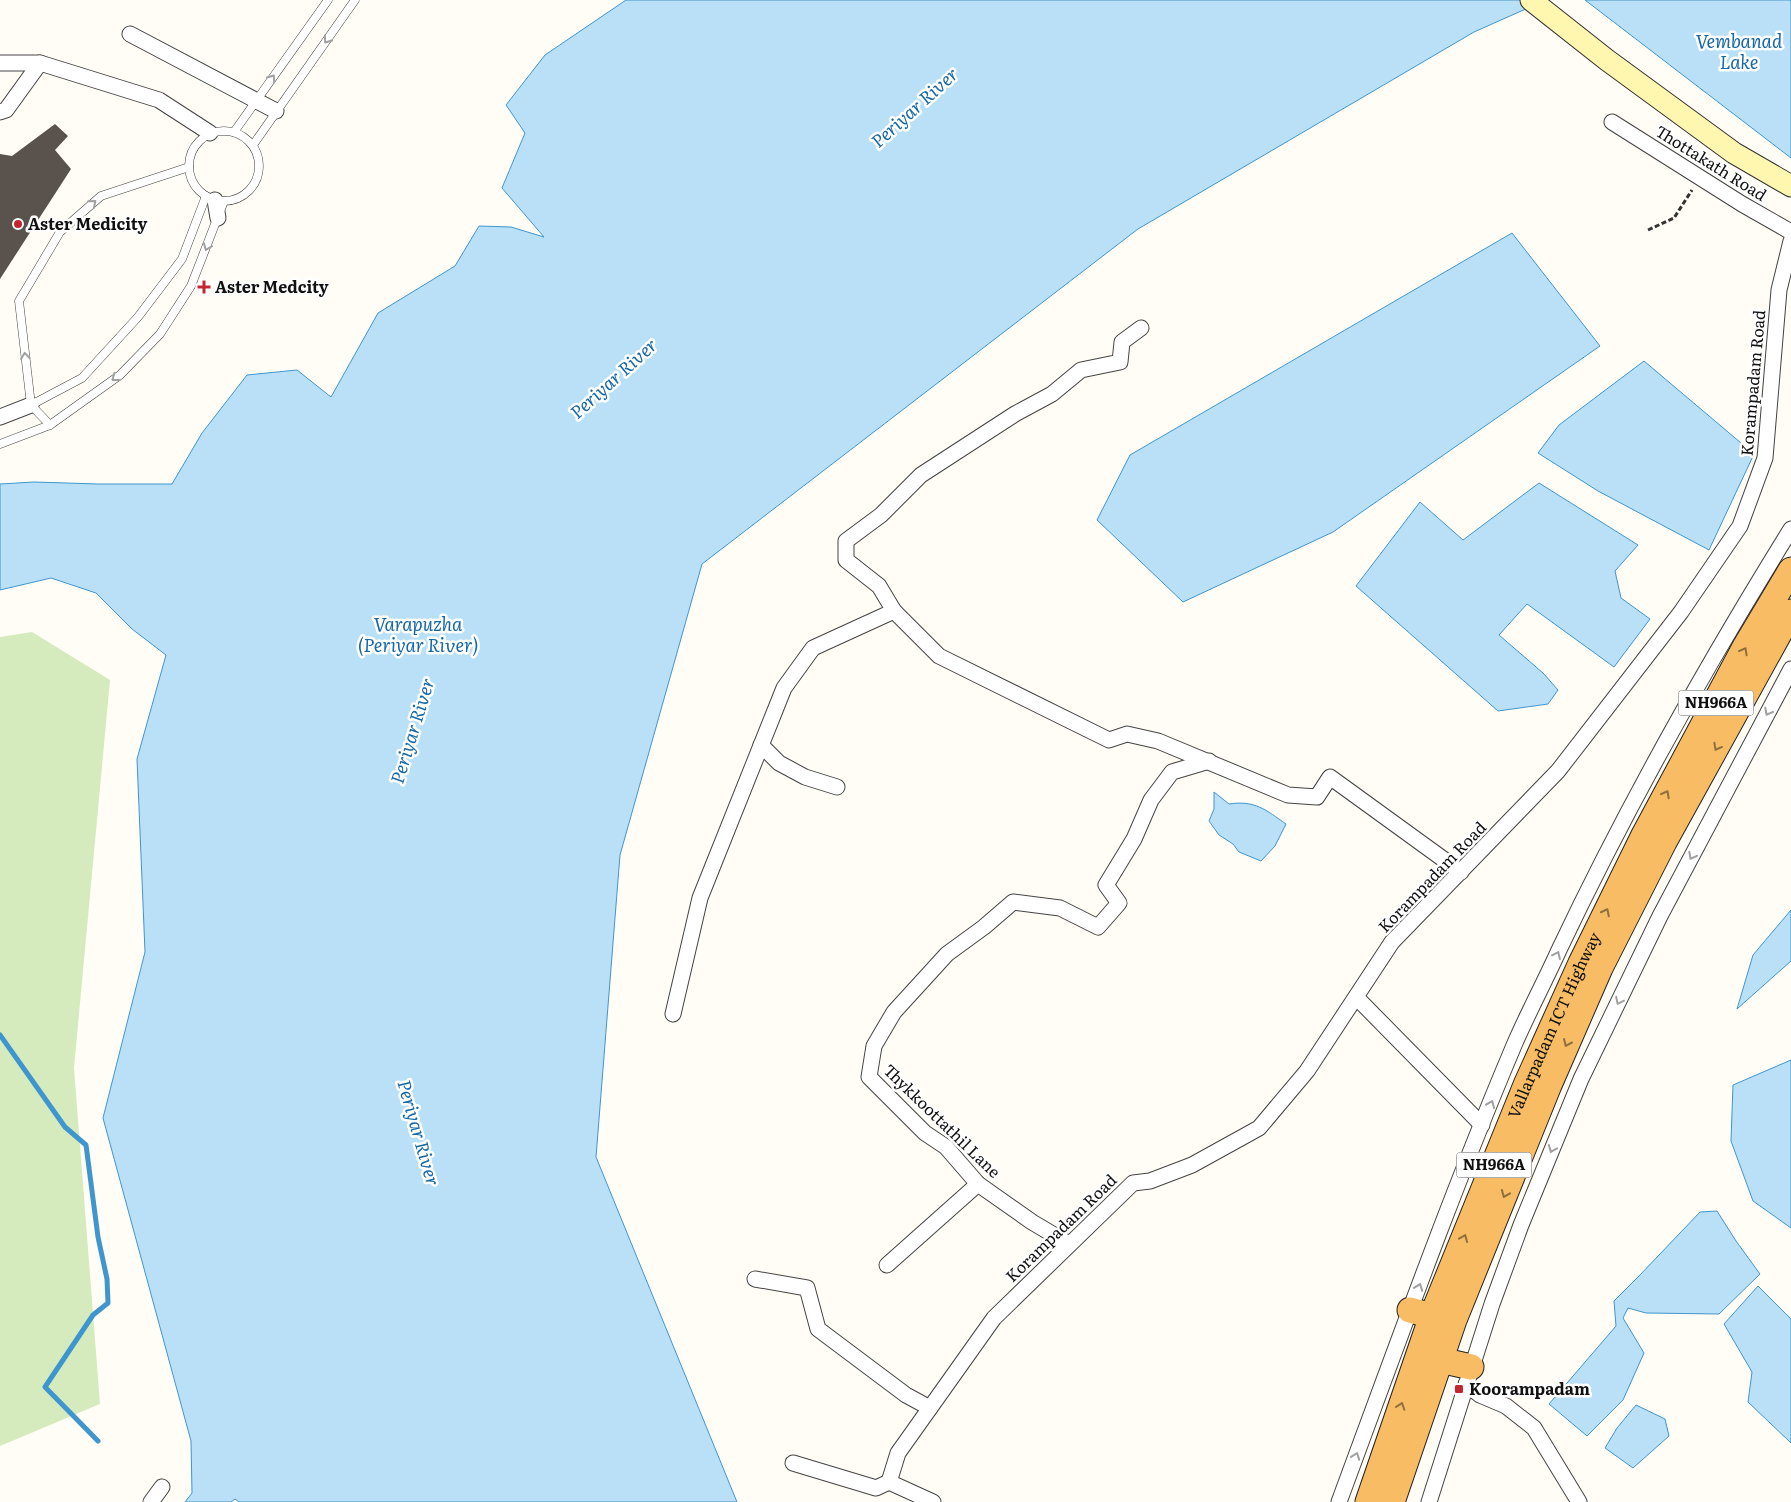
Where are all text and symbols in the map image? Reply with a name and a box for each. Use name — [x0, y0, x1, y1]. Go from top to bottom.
water label: Vembanad Lake — [1696, 27, 1783, 75]
one-way arrow — [324, 34, 333, 44]
water label: Periyar River — [864, 60, 964, 153]
one-way arrow — [266, 74, 275, 84]
street label: Thottakath Road — [1651, 118, 1772, 206]
one-way arrow — [87, 200, 96, 209]
place label: Aster Medicity — [28, 211, 148, 235]
marker: Aster Medicity — [12, 218, 24, 230]
one-way arrow — [203, 242, 213, 250]
place label: Aster Medcity — [215, 274, 329, 298]
marker: Aster Medcity — [197, 280, 211, 294]
street label: Korampadam Road — [1734, 309, 1770, 457]
water label: Periyar River — [563, 331, 663, 424]
one-way arrow — [20, 352, 31, 360]
one-way arrow — [111, 372, 121, 381]
water label: Varapuzha (Periyar River) — [358, 610, 478, 658]
one-way arrow — [1737, 647, 1747, 656]
water label: Periyar River — [383, 674, 440, 787]
road number: NH966A — [1678, 690, 1754, 716]
one-way arrow — [1764, 707, 1774, 716]
one-way arrow — [1713, 742, 1723, 751]
one-way arrow — [1660, 790, 1670, 799]
street label: Korampadam Road — [1372, 815, 1491, 937]
one-way arrow — [1688, 850, 1698, 859]
one-way arrow — [1600, 908, 1610, 917]
street label: Vallarpadam ICT Highway — [1501, 927, 1606, 1122]
one-way arrow — [1550, 951, 1561, 960]
one-way arrow — [1615, 996, 1625, 1005]
one-way arrow — [1562, 1038, 1573, 1047]
street label: Thykkoottathil Lane — [879, 1058, 1007, 1183]
water label: Periyar River — [391, 1076, 447, 1189]
one-way arrow — [1485, 1100, 1495, 1109]
one-way arrow — [1548, 1144, 1559, 1153]
road number: NH966A — [1456, 1152, 1532, 1178]
street label: Korampadam Road — [999, 1168, 1121, 1287]
one-way arrow — [1500, 1189, 1510, 1197]
one-way arrow — [1458, 1234, 1468, 1243]
one-way arrow — [1413, 1284, 1423, 1292]
place label: Koorampadam — [1469, 1376, 1590, 1400]
marker: Koorampadam — [1453, 1383, 1465, 1395]
one-way arrow — [1395, 1403, 1405, 1411]
one-way arrow — [1350, 1452, 1360, 1461]

